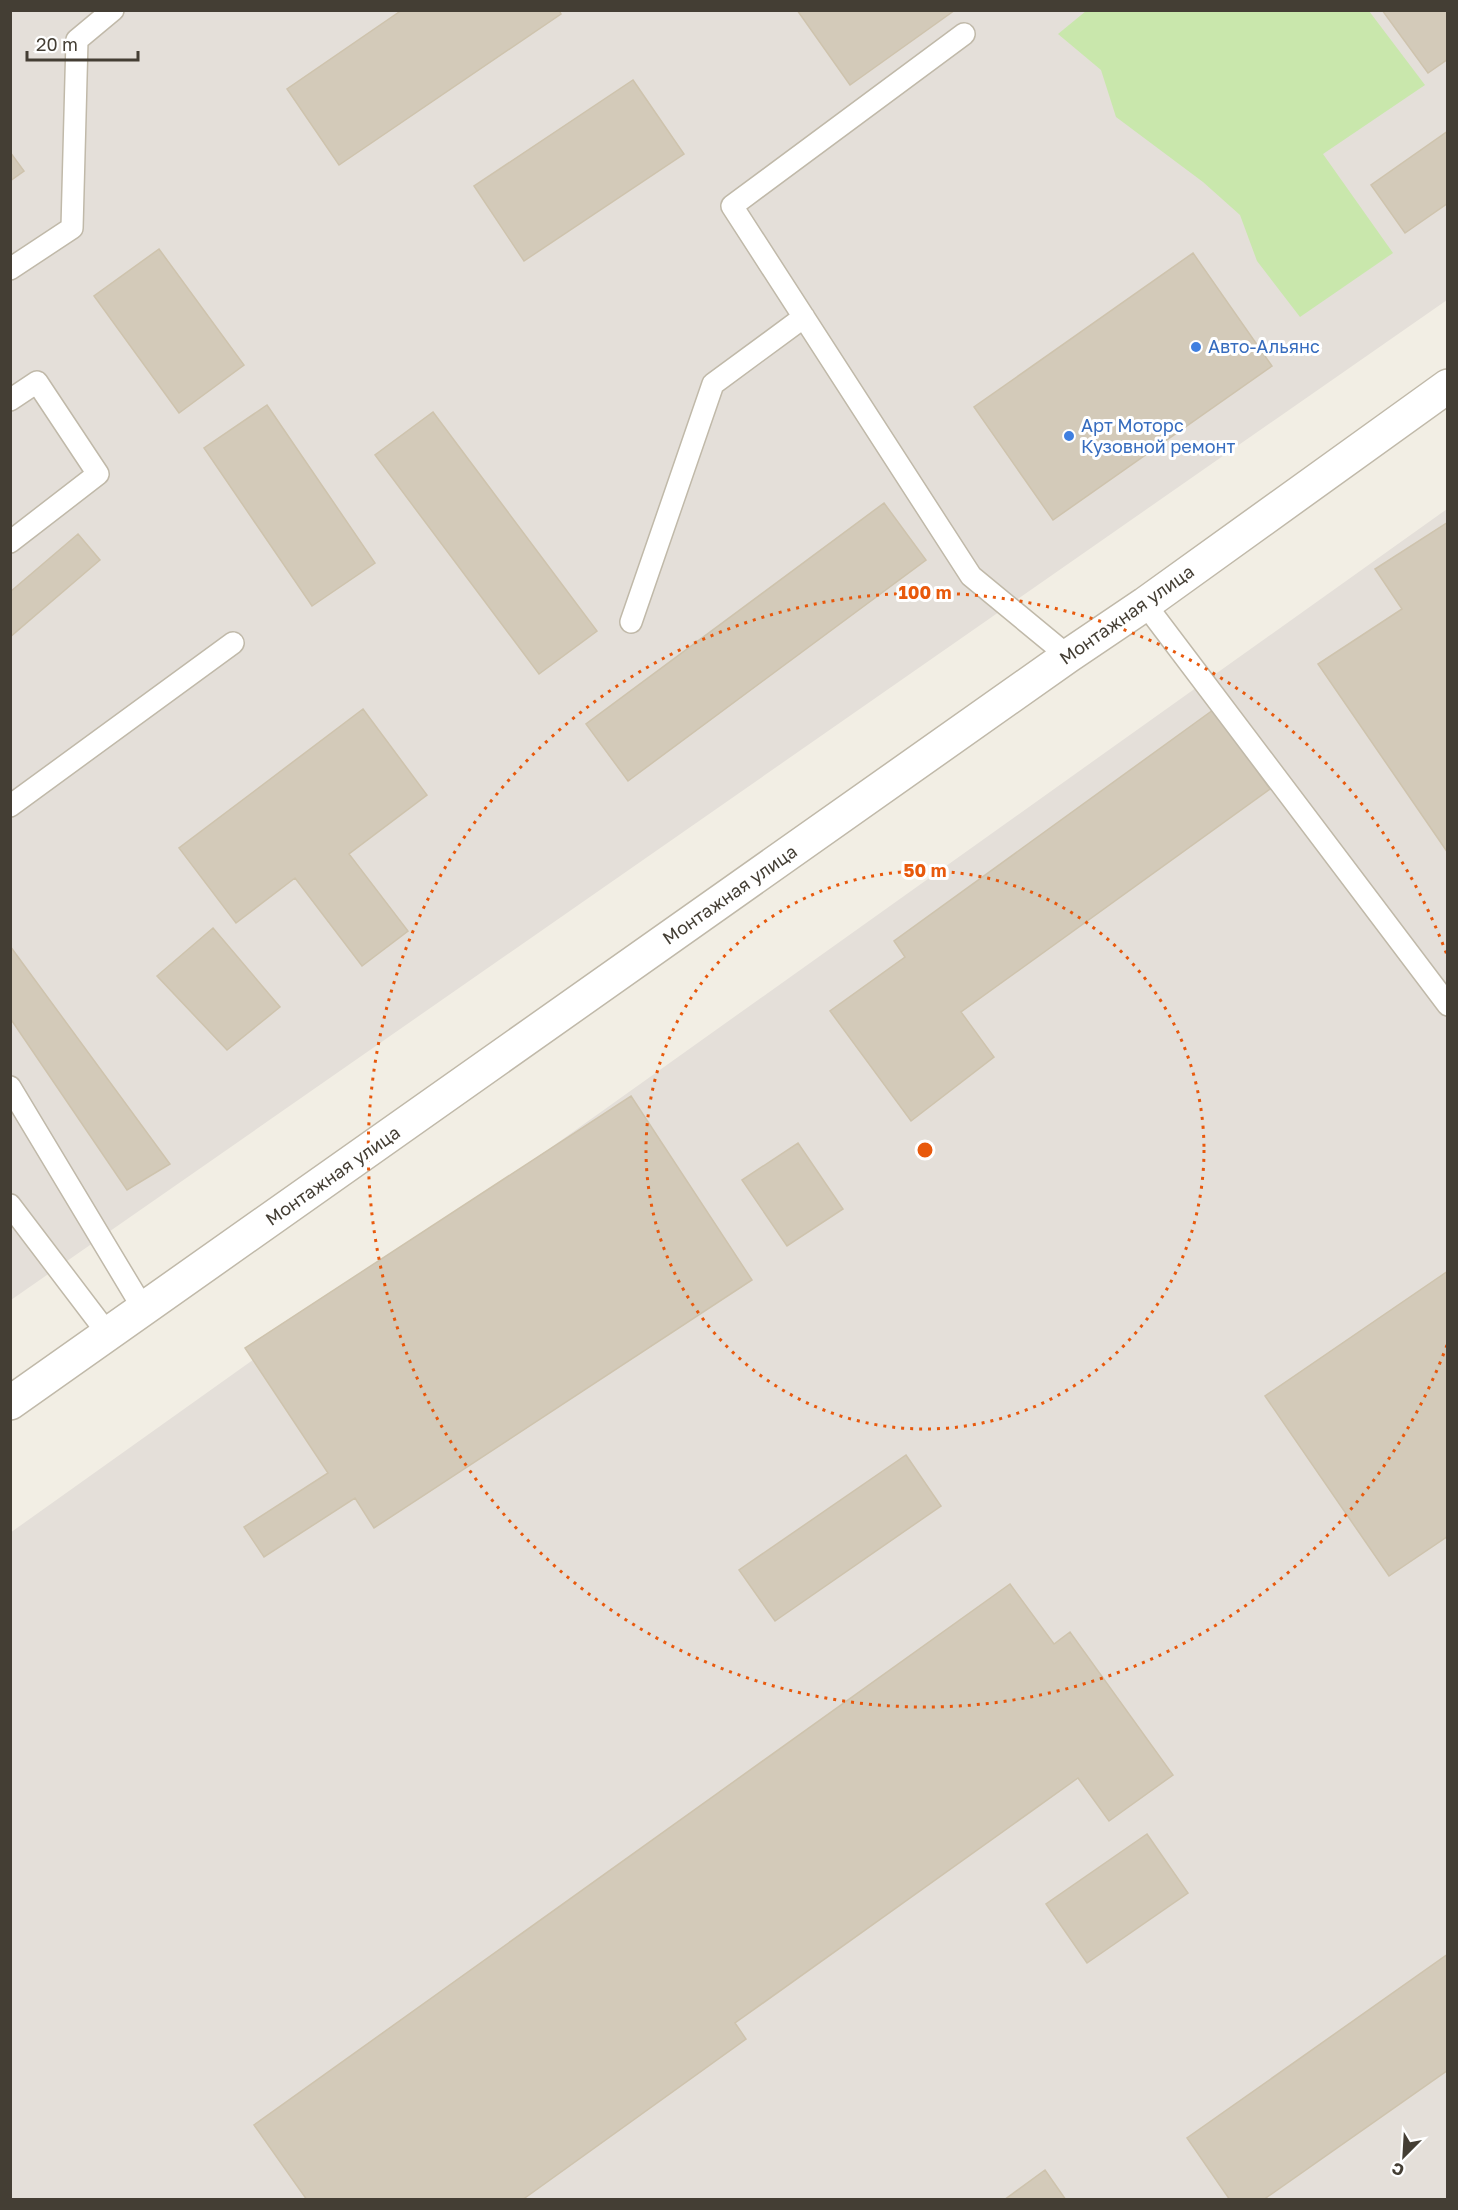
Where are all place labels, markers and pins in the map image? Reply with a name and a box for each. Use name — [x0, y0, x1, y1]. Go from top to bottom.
place label: Авто-Альянс — [1208, 335, 1320, 357]
marker: Авто-Альянс — [1189, 340, 1203, 354]
place label: Арт Моторс Кузовной ремонт — [1081, 414, 1236, 457]
marker: Арт Моторс Кузовной ремонт — [1062, 429, 1076, 443]
centre of rings — [915, 1140, 935, 1160]

